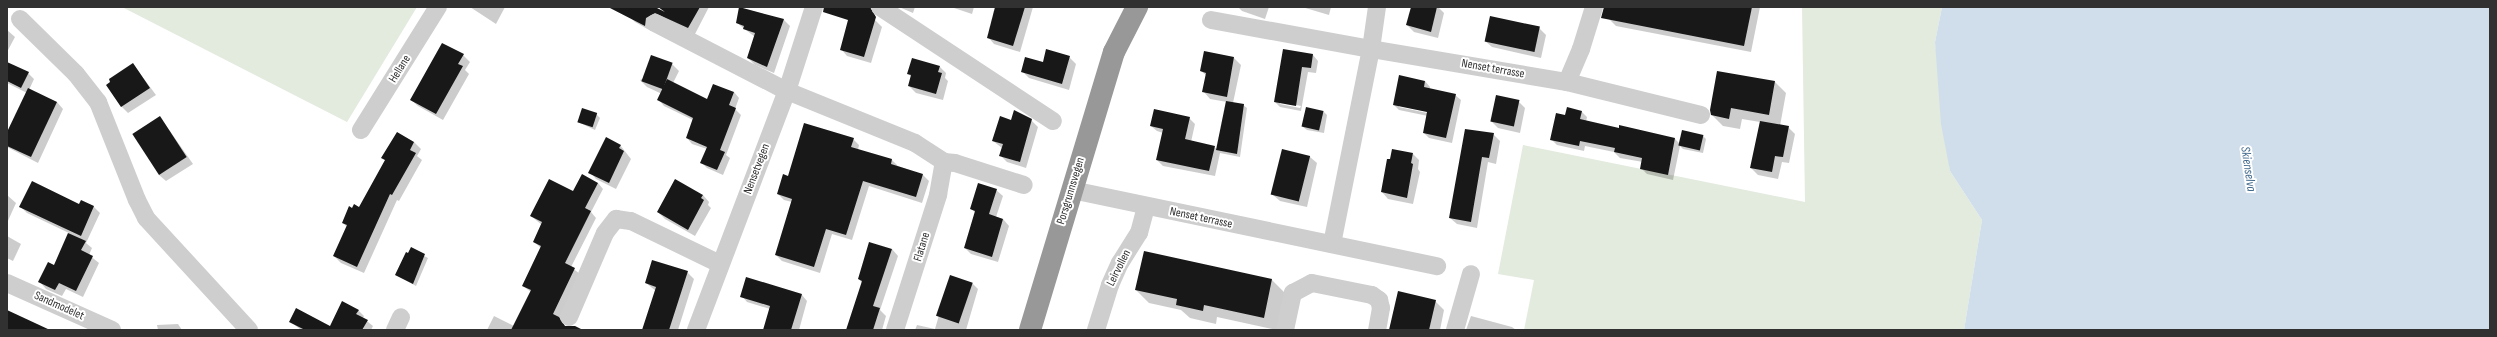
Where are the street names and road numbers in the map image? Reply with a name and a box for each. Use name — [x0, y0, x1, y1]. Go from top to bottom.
street label: Hellane — [386, 52, 414, 86]
street label: Nenset terrasse — [1460, 56, 1526, 82]
street label: Nensetvegen — [741, 142, 773, 196]
street label: Porsgrunnsvegen — [1054, 156, 1088, 226]
street label: Nenset terrasse — [1168, 204, 1234, 232]
street label: Flatane — [911, 231, 933, 263]
street label: Leirvollen — [1104, 247, 1134, 289]
street label: Sandmodelet — [32, 289, 86, 323]

